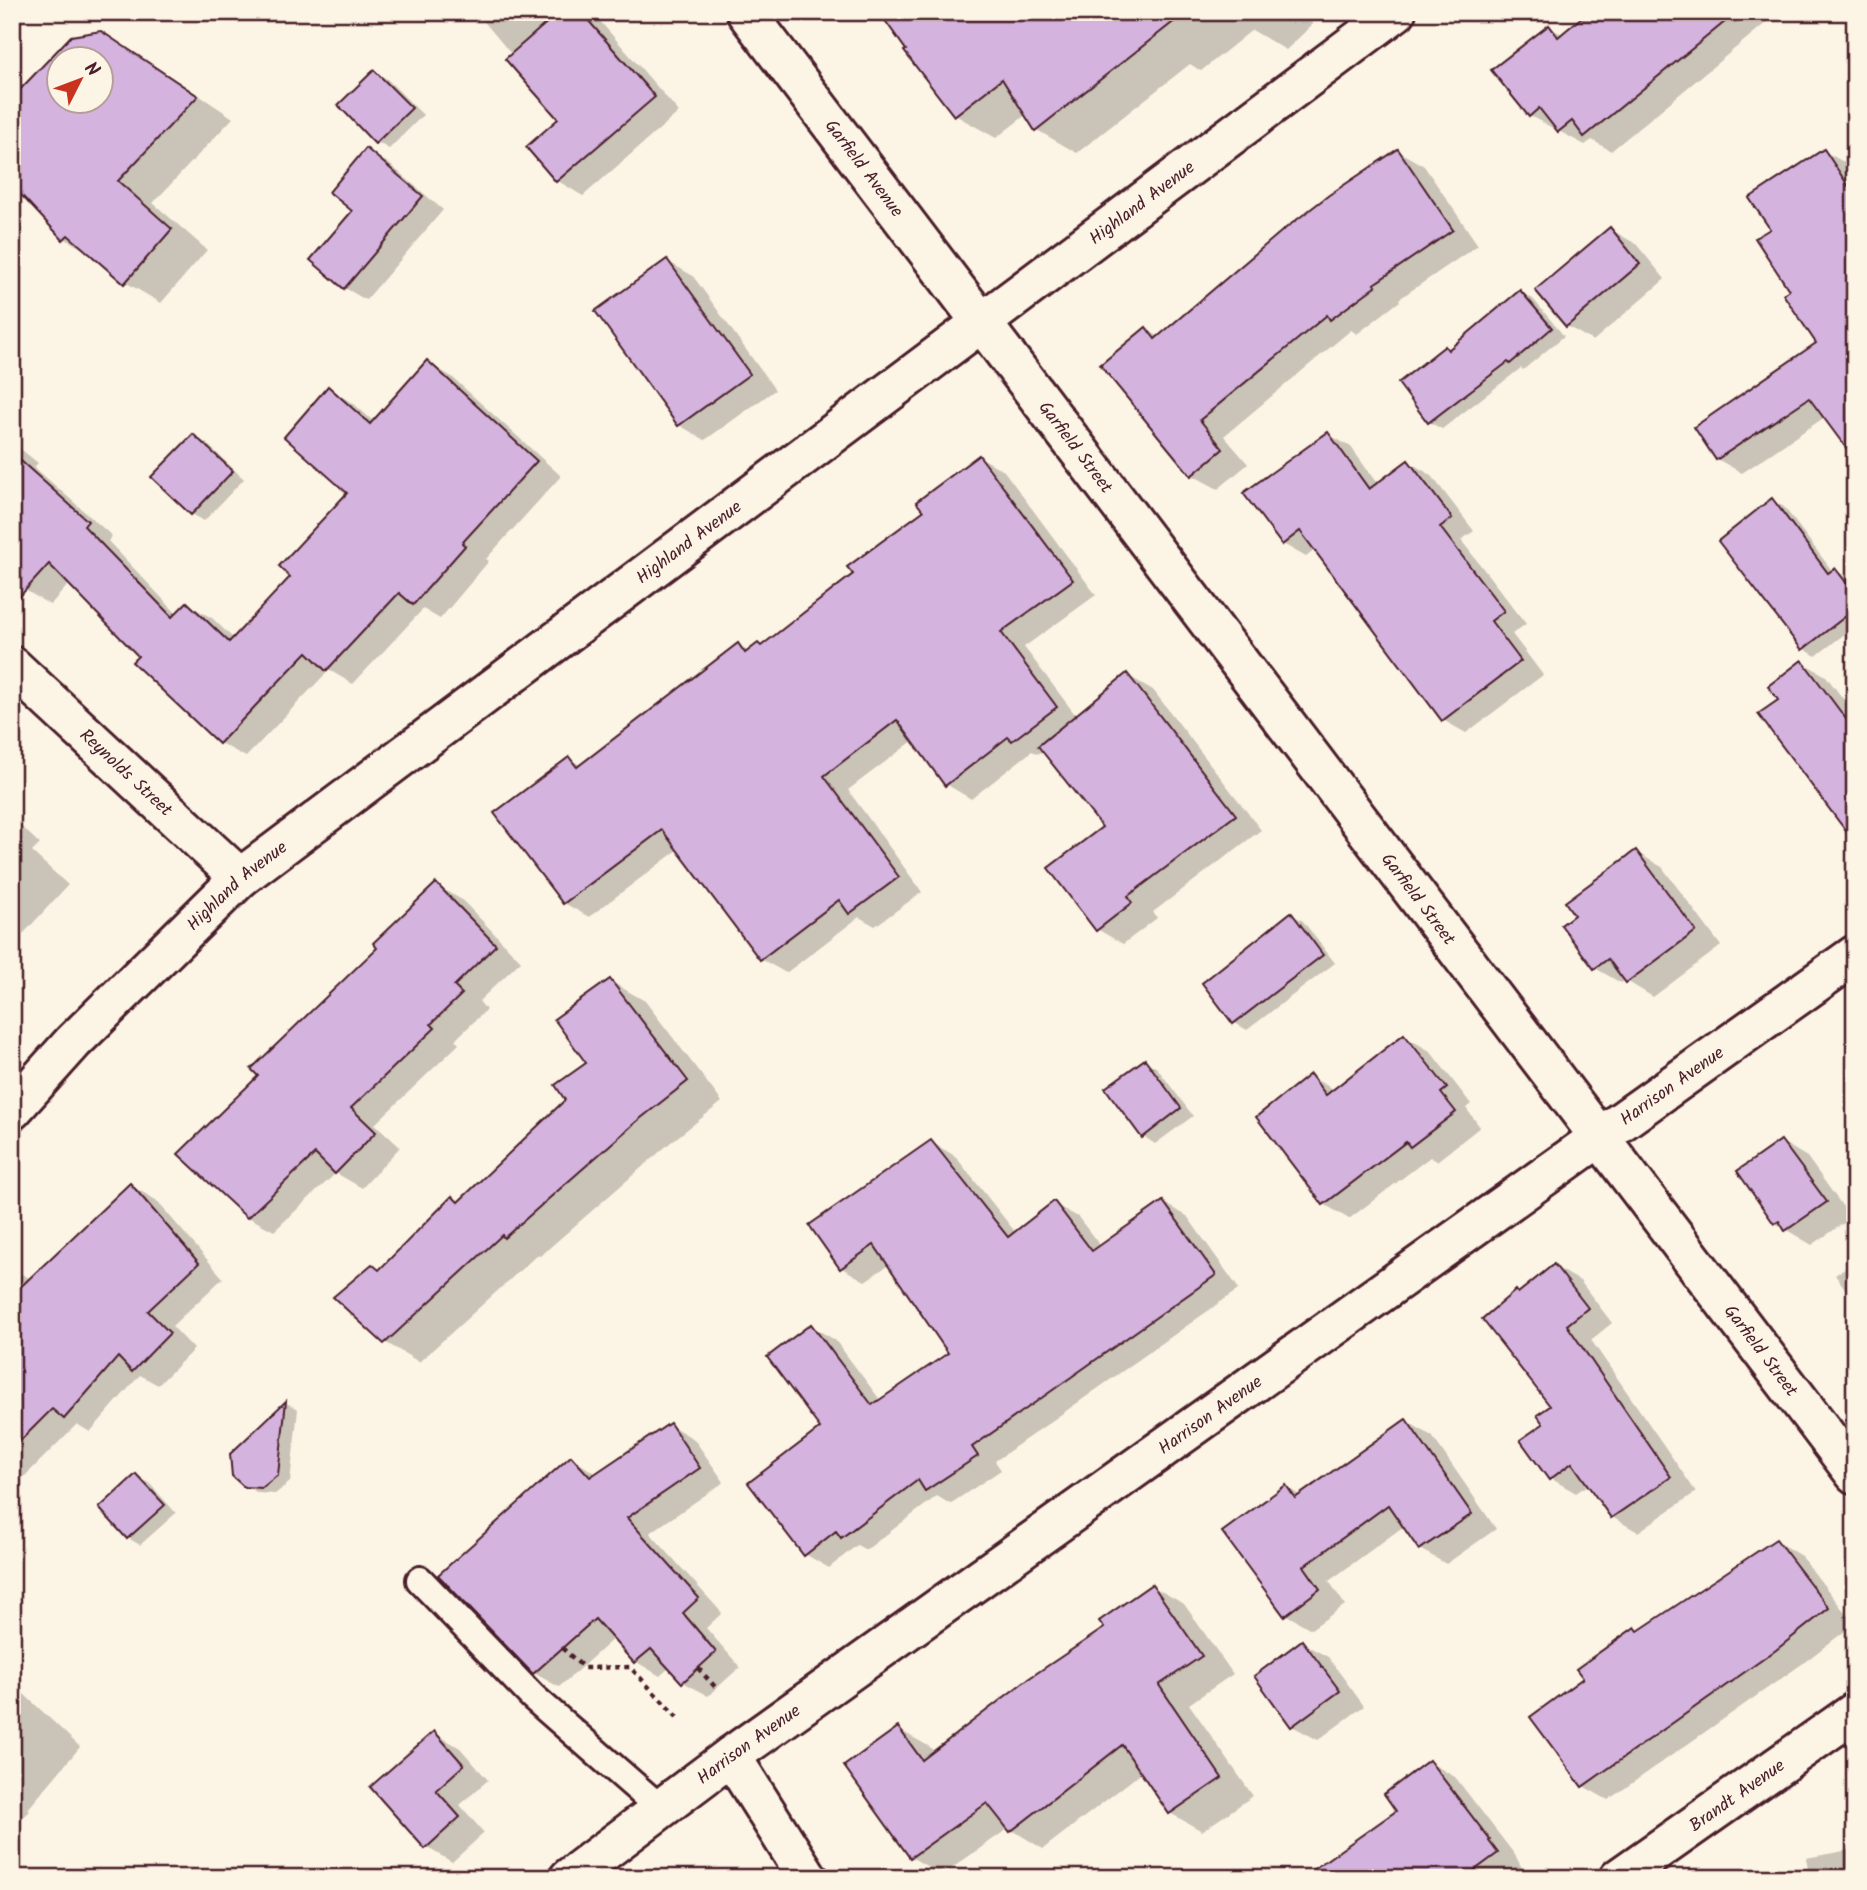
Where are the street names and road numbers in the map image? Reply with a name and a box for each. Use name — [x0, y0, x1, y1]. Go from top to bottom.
street label: Garfield Avenue — [816, 114, 910, 224]
street label: Highland Avenue — [1083, 154, 1202, 253]
street label: Garfield Street — [1030, 396, 1120, 501]
street label: Highland Avenue — [630, 494, 749, 593]
street label: Reynolds Street — [72, 722, 179, 825]
street label: Highland Avenue — [181, 834, 294, 939]
street label: Garfield Street — [1373, 847, 1463, 953]
street label: Harrison Avenue — [1614, 1039, 1731, 1134]
street label: Garfield Street — [1716, 1299, 1805, 1405]
street label: Harrison Avenue — [1153, 1369, 1269, 1463]
street label: Harrison Avenue — [691, 1698, 807, 1793]
street label: Brandt Avenue — [1684, 1752, 1792, 1840]

